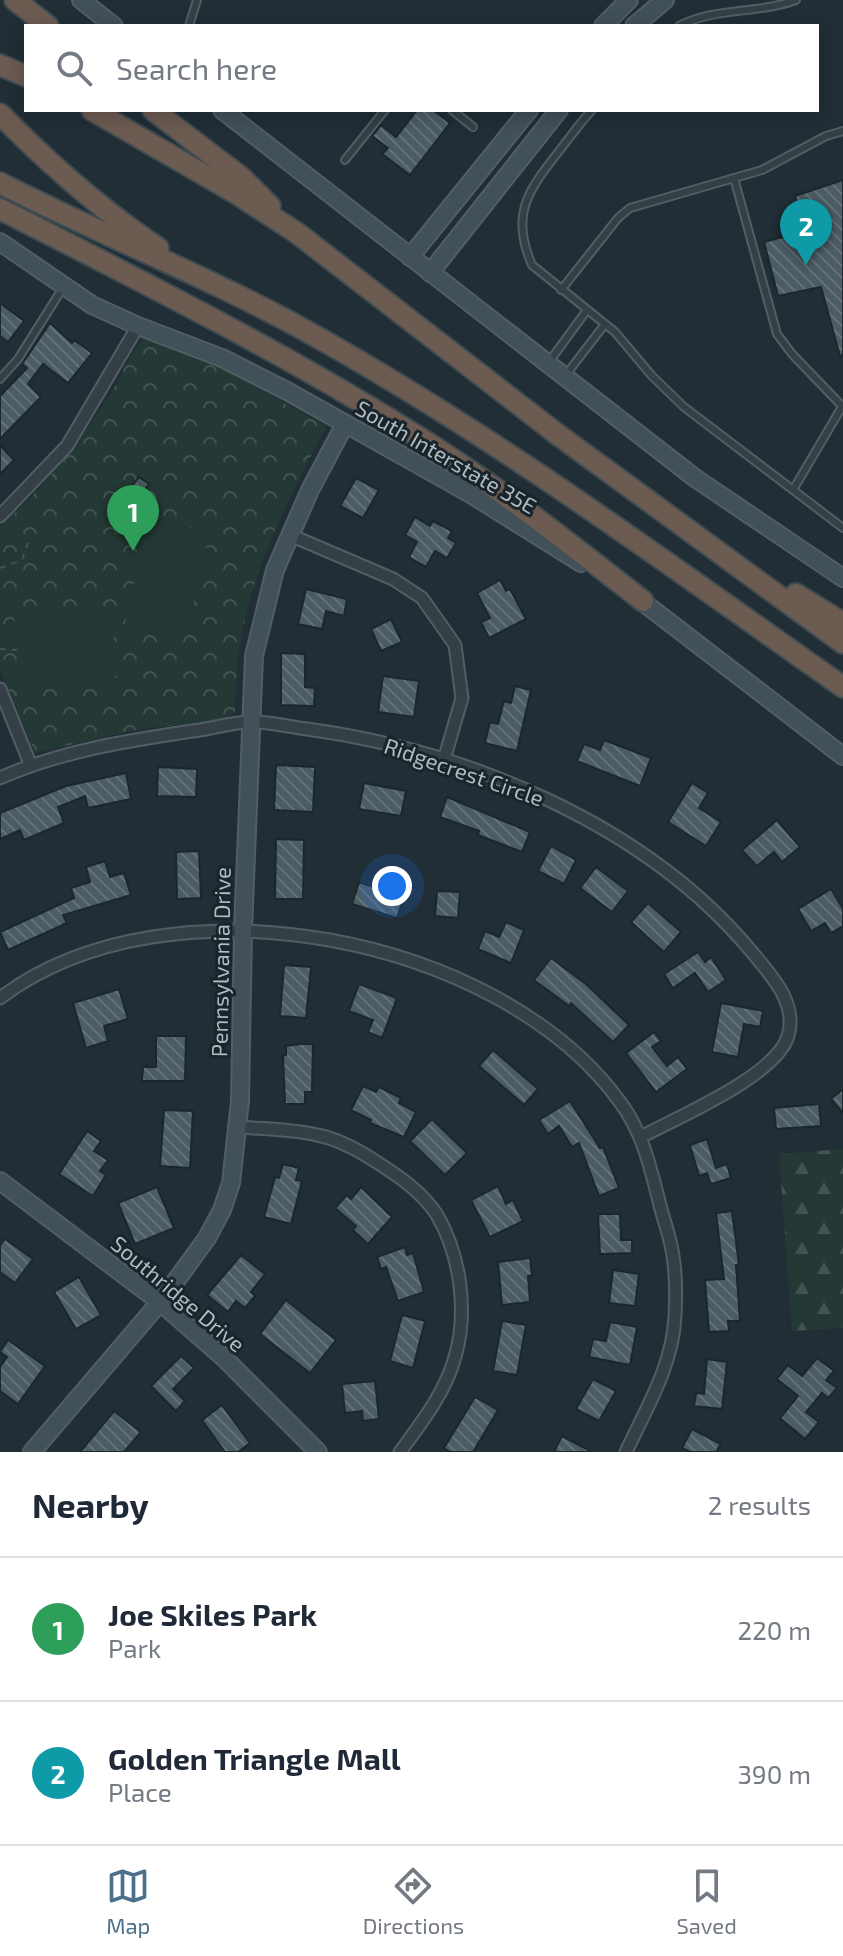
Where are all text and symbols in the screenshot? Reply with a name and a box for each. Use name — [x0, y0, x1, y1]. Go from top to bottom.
search box — [24, 24, 819, 112]
icon: search — [52, 46, 96, 90]
text: Search here — [116, 50, 277, 86]
pin: 2 — [780, 199, 832, 265]
street label: South Interstate 35E — [352, 394, 541, 518]
pin: 1 — [107, 485, 159, 551]
street label: Ridgecrest Circle — [381, 732, 547, 811]
your location — [372, 866, 412, 906]
street label: Pennsylvania Drive — [205, 867, 235, 1057]
street label: Southridge Drive — [106, 1230, 251, 1357]
text: Nearby — [32, 1484, 149, 1525]
text: 2 results — [708, 1489, 811, 1520]
text: Joe Skiles Park — [108, 1596, 317, 1632]
text: 1 — [52, 1614, 64, 1645]
text: 220 m — [738, 1614, 811, 1645]
text: Park — [108, 1632, 161, 1663]
text: Golden Triangle Mall — [108, 1740, 401, 1776]
text: 2 — [50, 1758, 66, 1789]
text: 390 m — [737, 1758, 811, 1789]
text: Place — [108, 1776, 172, 1807]
tab: Map — [106, 1864, 150, 1938]
tab: Directions — [363, 1864, 464, 1938]
tab: Saved — [676, 1864, 737, 1938]

